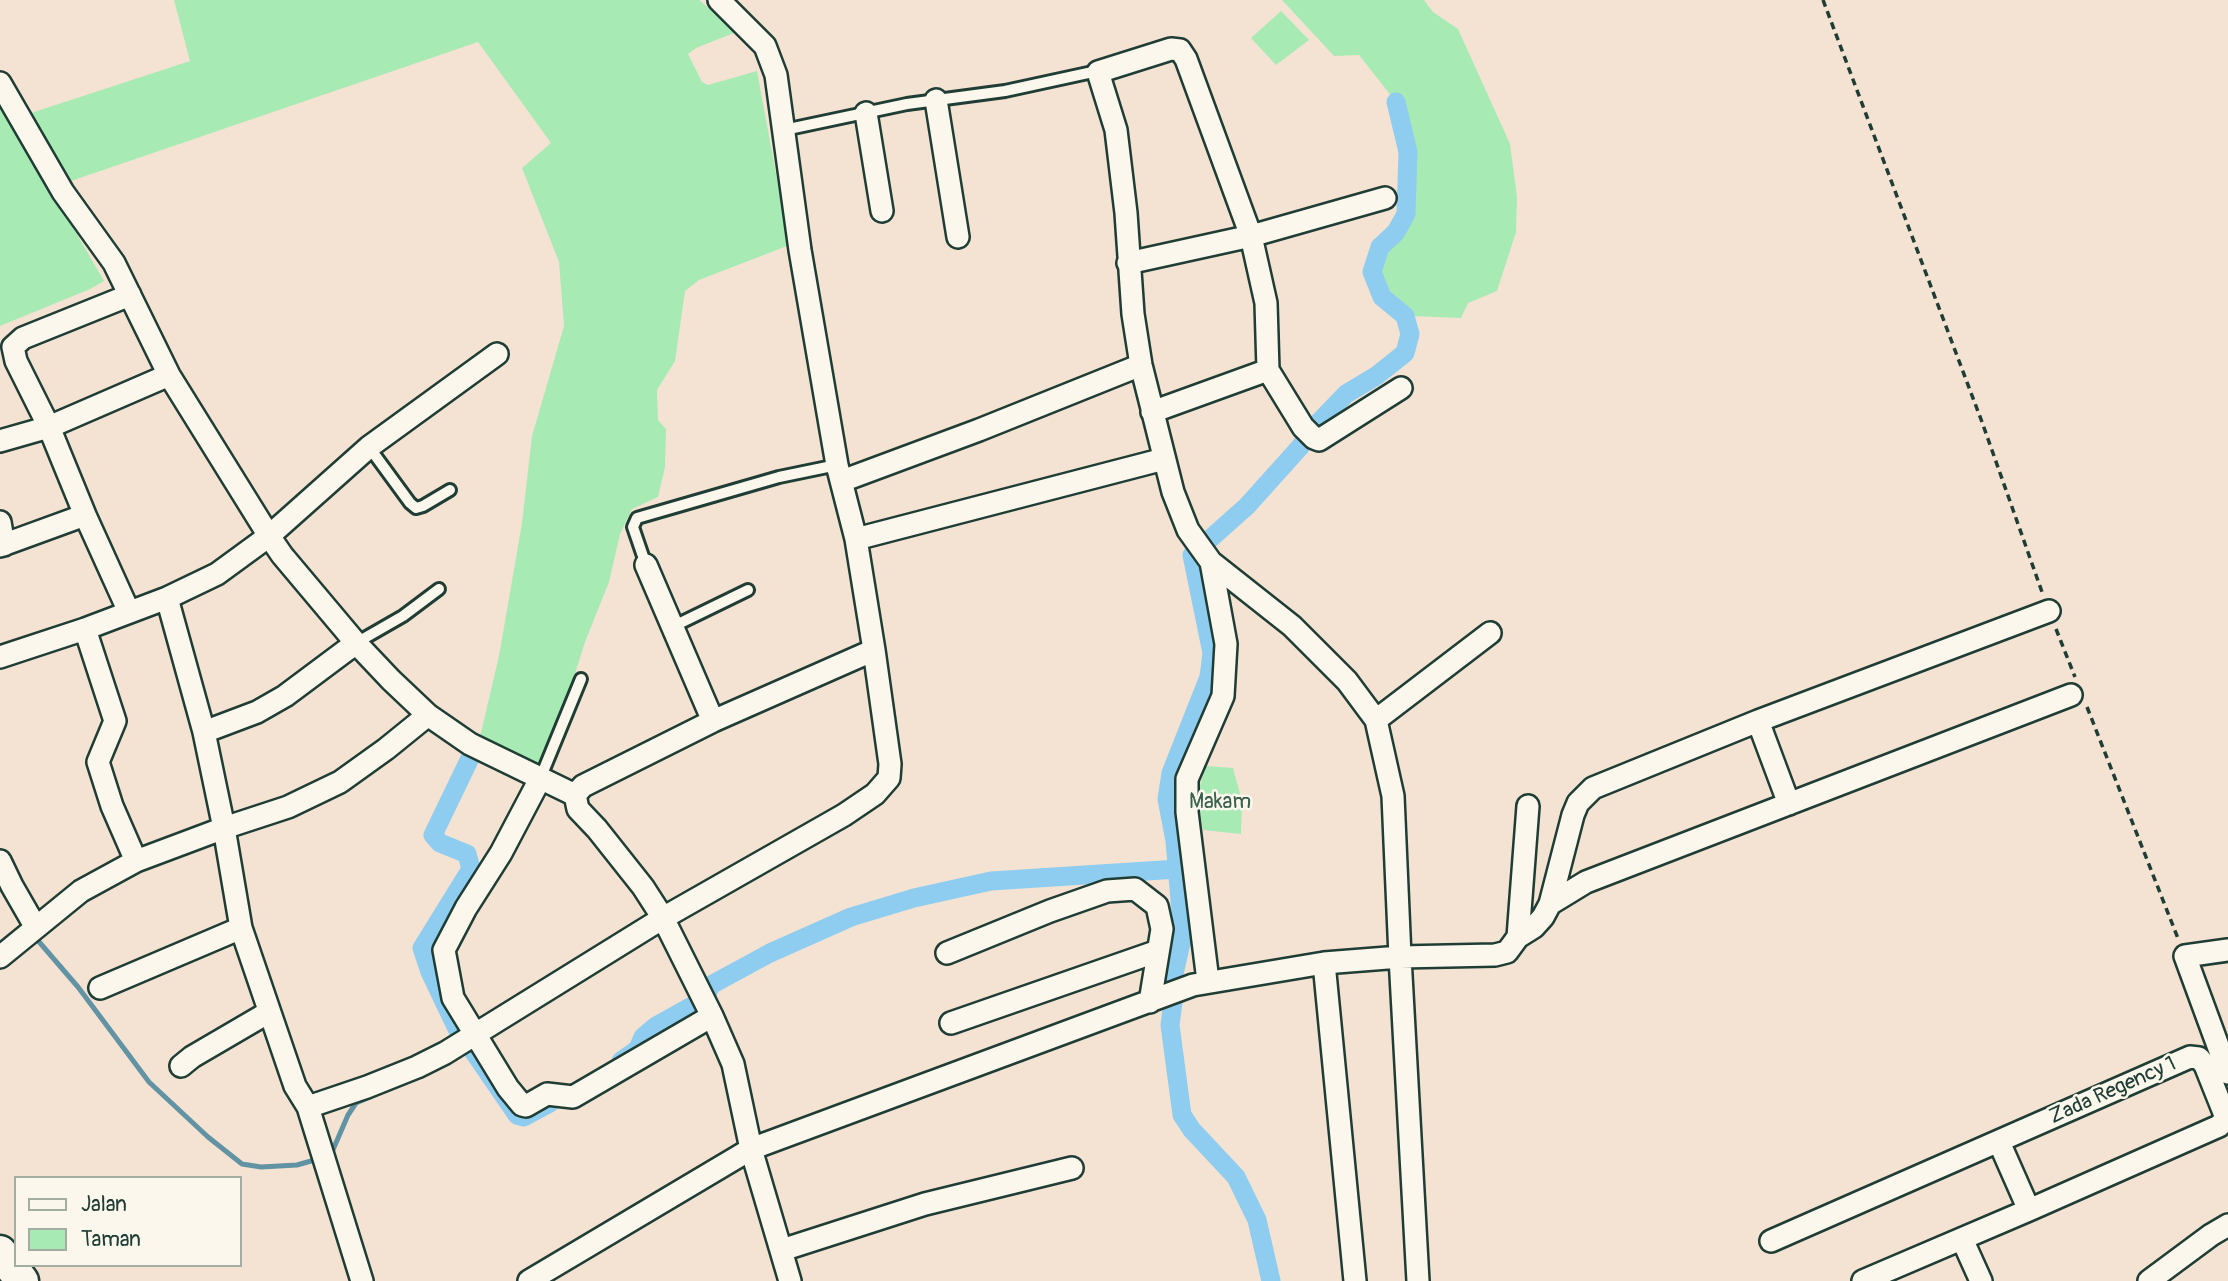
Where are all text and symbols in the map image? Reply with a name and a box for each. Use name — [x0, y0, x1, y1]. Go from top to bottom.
park label: Makam — [1189, 790, 1251, 816]
street label: Zada Regency 1 — [2046, 1052, 2180, 1130]
legend — [14, 1176, 242, 1267]
text: Jalan — [81, 1191, 127, 1218]
text: Taman — [81, 1226, 141, 1253]

